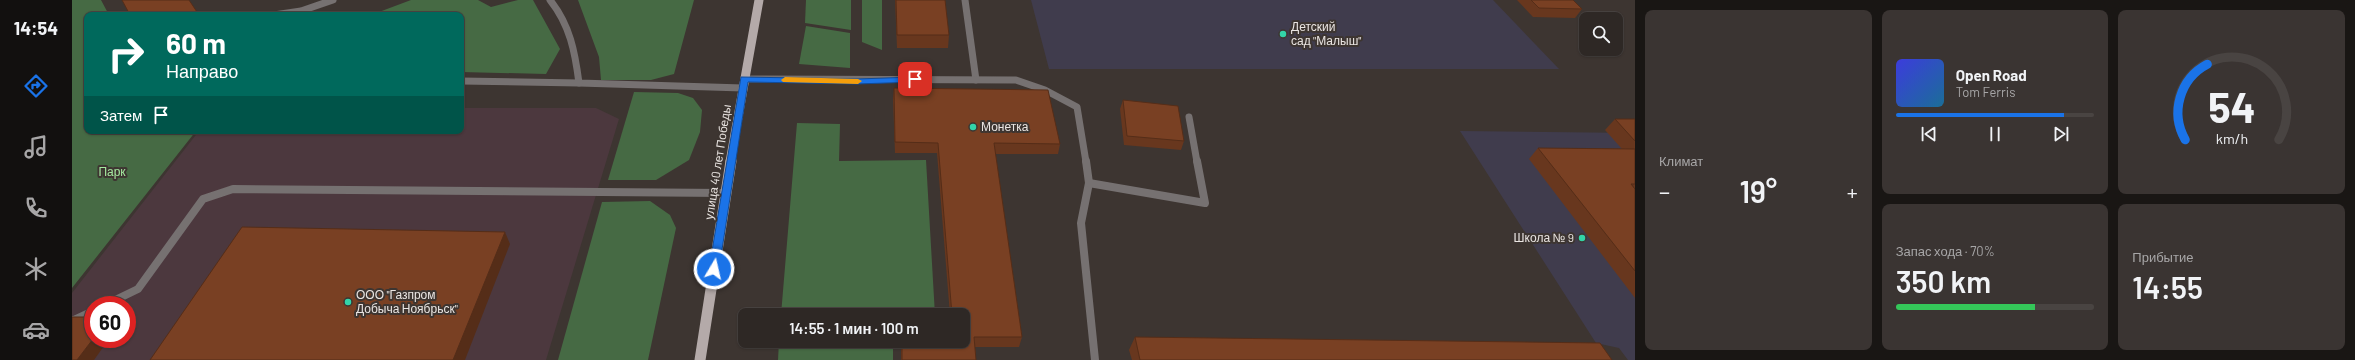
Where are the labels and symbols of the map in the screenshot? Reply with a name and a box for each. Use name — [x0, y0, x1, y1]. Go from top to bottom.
place label: Детский сад "Малыш" — [1291, 19, 1361, 48]
marker: Детский сад "Малыш" — [1278, 29, 1288, 39]
pin — [898, 62, 932, 96]
street label: улица 40 лет Победы — [701, 103, 734, 221]
place label: Монетка — [981, 119, 1029, 133]
marker: Монетка — [968, 122, 978, 132]
park label: Парк — [98, 164, 126, 179]
place label: Школа № 9 — [1514, 230, 1574, 244]
marker: Школа № 9 — [1577, 233, 1587, 243]
position arrow — [693, 248, 735, 290]
place label: ООО "Газпром Добыча Ноябрьск" — [356, 287, 458, 316]
speed limit sign: 60 — [84, 296, 136, 348]
marker: ООО "Газпром Добыча Ноябрьск" — [343, 297, 353, 307]

